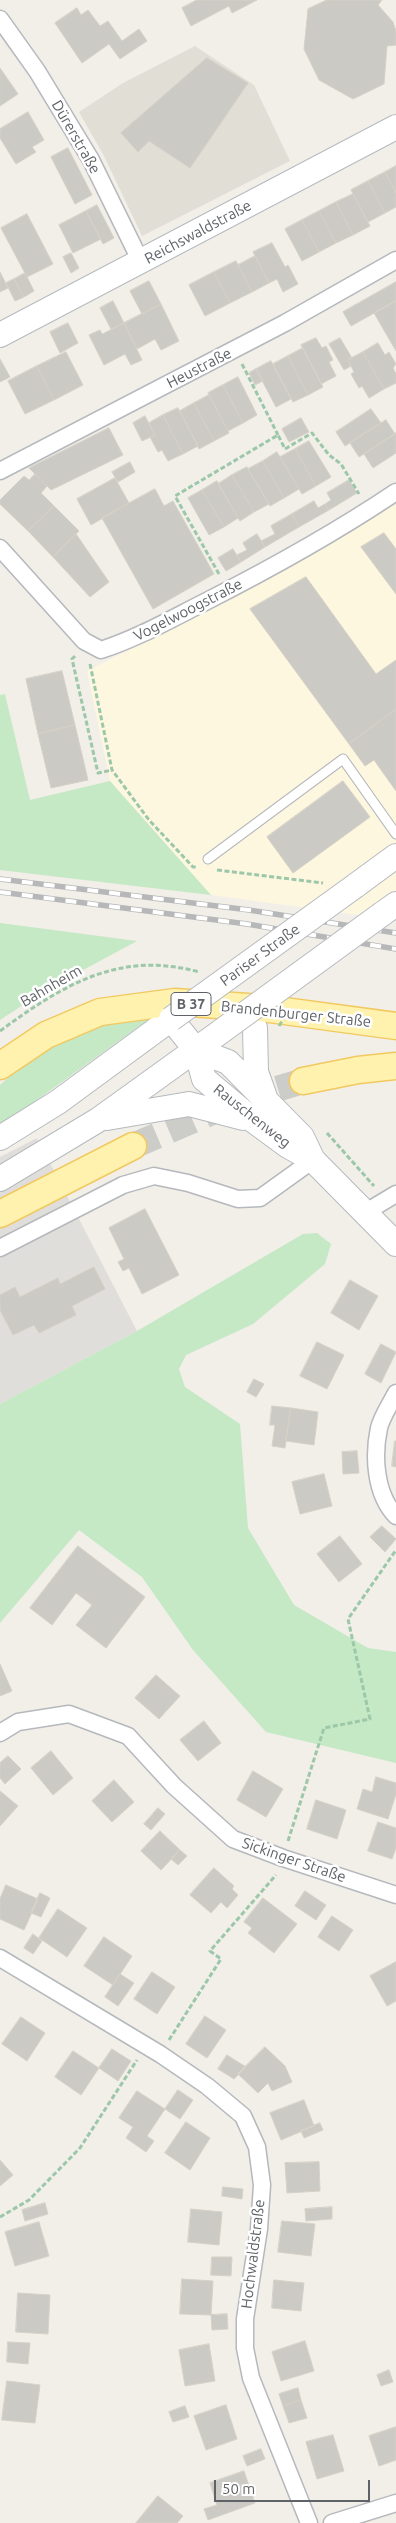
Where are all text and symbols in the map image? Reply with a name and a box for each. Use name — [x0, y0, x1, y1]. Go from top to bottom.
street label: Dürerstraße — [48, 97, 104, 177]
street label: Reichswaldstraße — [141, 196, 255, 268]
street label: Heustraße — [164, 344, 234, 392]
street label: Vogelwoogstraße — [131, 575, 245, 645]
street label: Pariser Straße — [217, 920, 303, 990]
street label: Bahnheim — [17, 961, 85, 1011]
road number: B 37 — [171, 992, 211, 1016]
street label: Brandenburger Straße — [220, 997, 372, 1031]
street label: Rauschenweg — [210, 1080, 294, 1152]
street label: Sickinger Straße — [240, 1834, 348, 1886]
street label: Hochwaldstraße — [237, 2198, 269, 2310]
scale bar — [216, 2470, 372, 2502]
text: 50 m — [222, 2480, 255, 2497]

